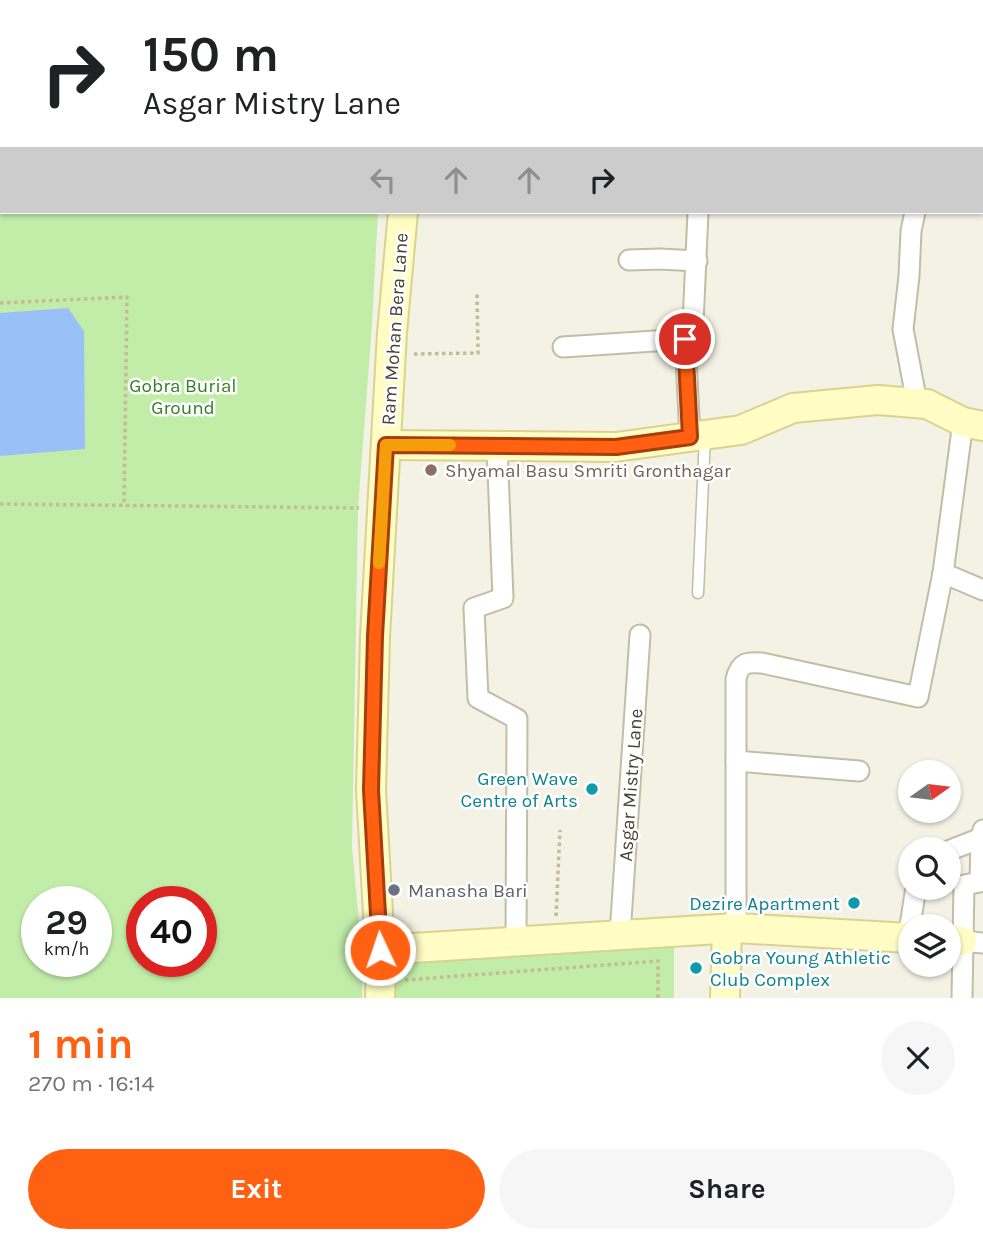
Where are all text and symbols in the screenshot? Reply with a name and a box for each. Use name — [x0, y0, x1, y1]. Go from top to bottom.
text: 150 m — [143, 26, 279, 83]
icon: right — [28, 28, 119, 119]
text: Asgar Mistry Lane — [143, 85, 401, 122]
icon: left — [364, 161, 402, 199]
icon: ahead — [437, 161, 475, 199]
icon: ahead — [510, 161, 548, 199]
icon: right — [583, 161, 621, 199]
street label: Ram Mohan Bera Lane — [377, 232, 413, 426]
pin — [655, 309, 715, 369]
icon: arrive — [666, 320, 704, 358]
park label: Gobra Burial Ground — [129, 375, 237, 419]
place label: Shyamal Basu Smriti Gronthagar — [445, 460, 731, 482]
marker: Shyamal Basu Smriti Gronthagar — [423, 462, 439, 478]
street label: Asgar Mistry Lane — [615, 708, 647, 862]
north arrow — [898, 760, 961, 822]
map controls — [898, 760, 961, 977]
place label: Green Wave Centre of Arts — [461, 768, 578, 812]
marker: Green Wave Centre of Arts — [584, 781, 600, 797]
button: search — [898, 837, 961, 900]
place label: Manasha Bari — [408, 880, 528, 902]
marker: Manasha Bari — [386, 882, 402, 898]
speed limit sign: 40 — [126, 886, 217, 977]
place label: Dezire Apartment — [689, 893, 840, 915]
marker: Dezire Apartment — [846, 895, 862, 911]
text: 29 — [45, 902, 88, 943]
position arrow — [343, 913, 417, 987]
button: layers — [898, 914, 961, 977]
text: km/h — [44, 938, 89, 960]
place label: Gobra Young Athletic Club Complex — [710, 947, 891, 991]
marker: Gobra Young Athletic Club Complex — [688, 960, 704, 976]
text: 1 min — [28, 1019, 133, 1069]
button: close — [881, 1021, 955, 1095]
text: 270 m · 16:14 — [28, 1070, 154, 1097]
button: Exit — [28, 1149, 485, 1229]
button: Share — [499, 1149, 955, 1229]

